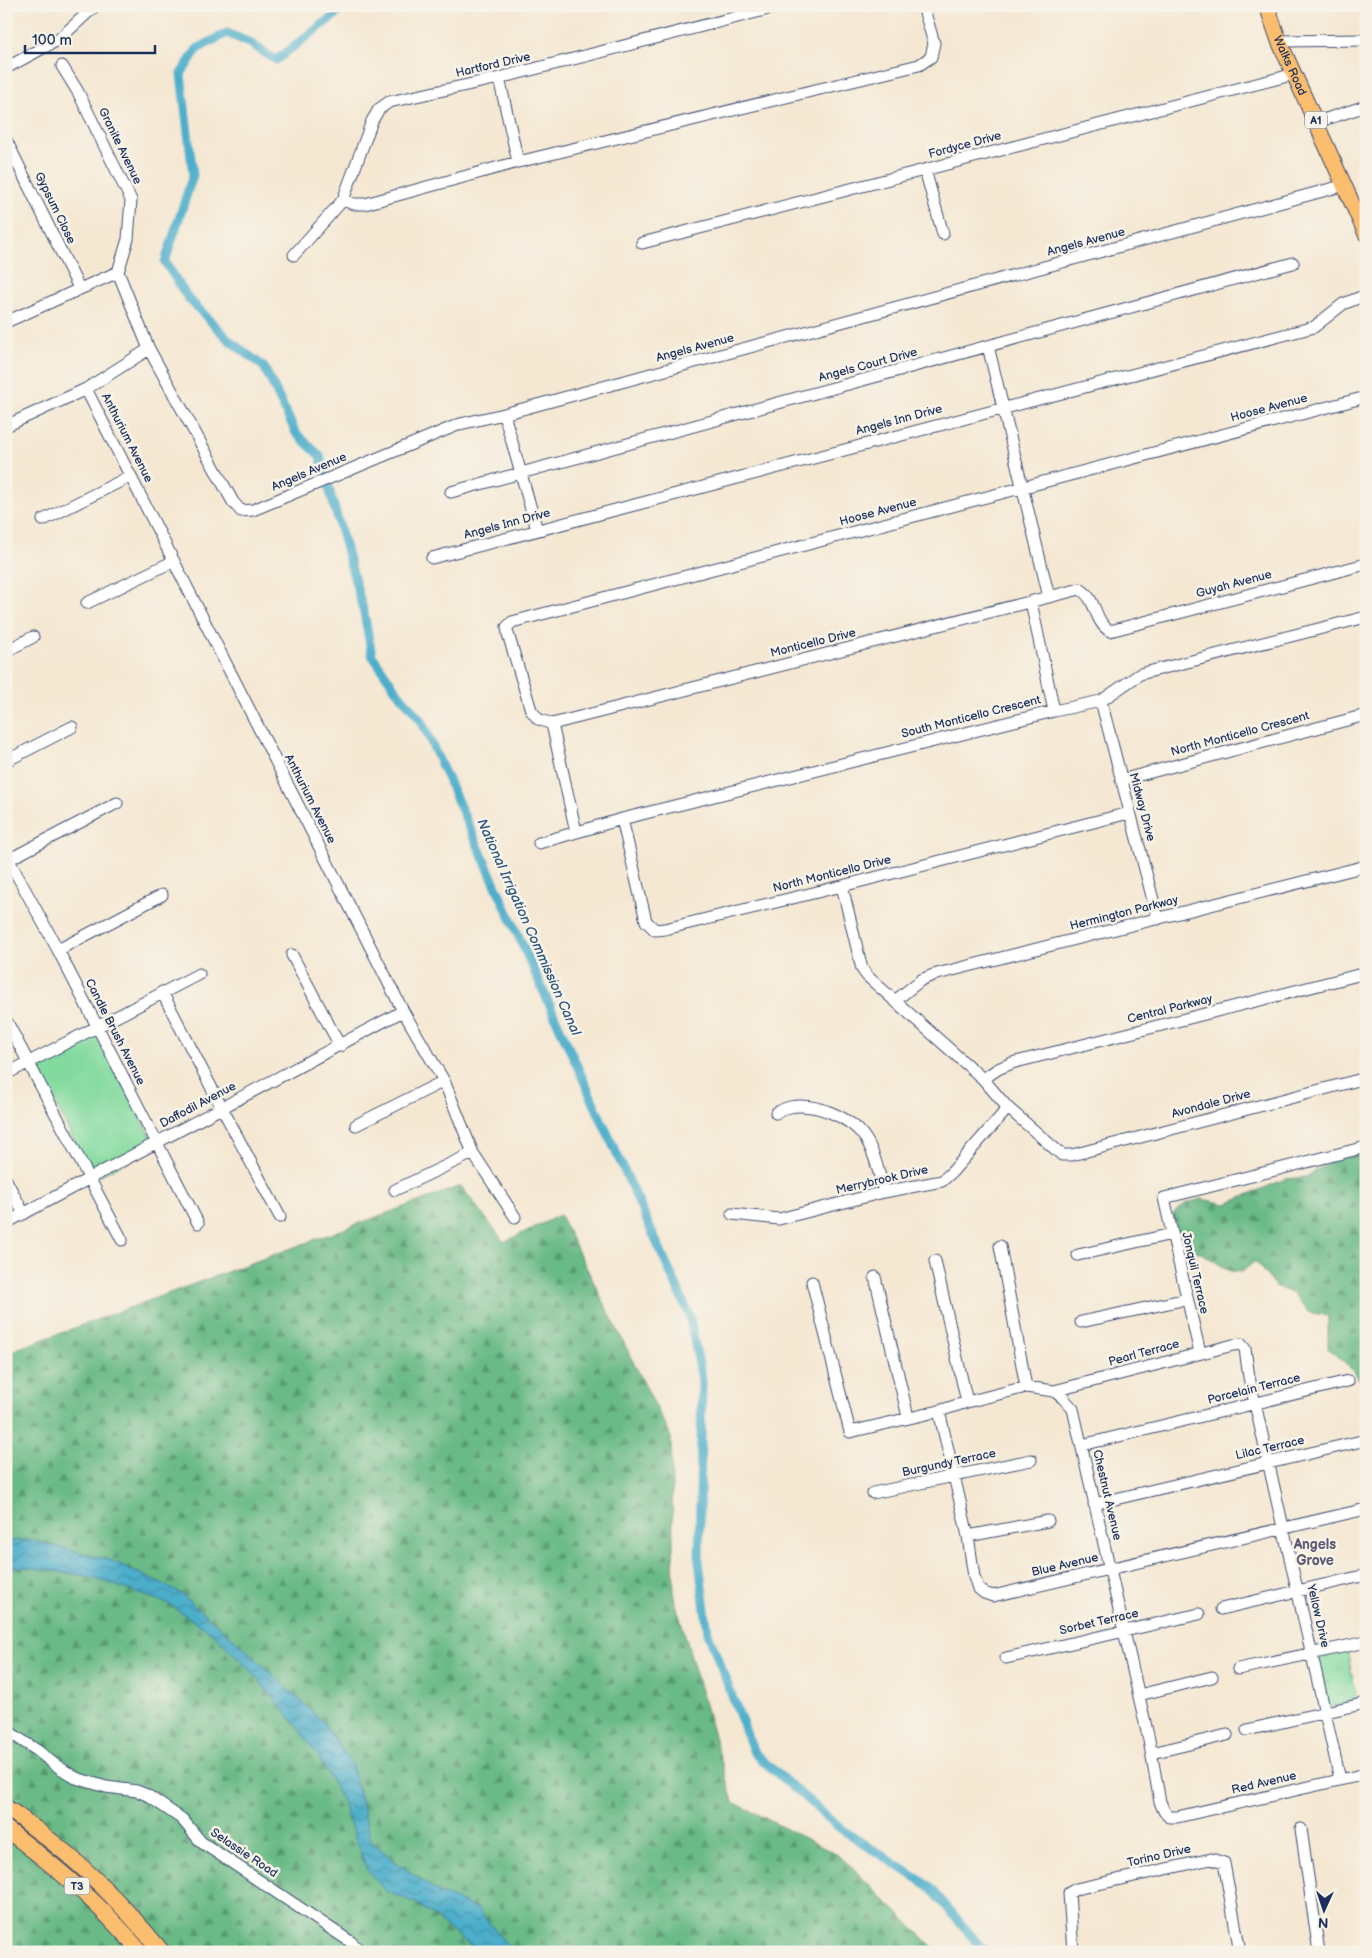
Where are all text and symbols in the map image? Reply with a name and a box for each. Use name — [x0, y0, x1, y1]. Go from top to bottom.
scale bar — [25, 22, 155, 54]
text: 100 m — [32, 31, 72, 50]
street label: Walks Road — [1270, 33, 1310, 98]
street label: Hartford Drive — [454, 49, 532, 81]
street label: Granite Avenue — [95, 105, 145, 187]
road number: A1 — [1305, 112, 1327, 128]
street label: Fordyce Drive — [927, 128, 1003, 162]
street label: Gypsum Close — [31, 170, 79, 246]
street label: Angels Avenue — [1045, 224, 1127, 260]
street label: Angels Avenue — [654, 330, 736, 366]
street label: Angels Court Drive — [817, 345, 919, 385]
street label: Anthurium Avenue — [98, 391, 156, 485]
street label: Hoose Avenue — [1229, 391, 1309, 425]
street label: Angels Inn Drive — [854, 401, 944, 439]
street label: Angels Avenue — [269, 449, 349, 495]
street label: Hoose Avenue — [838, 495, 918, 529]
street label: Angels Inn Drive — [462, 505, 552, 543]
street label: Guyah Avenue — [1195, 567, 1273, 601]
street label: Monticello Drive — [769, 625, 857, 661]
street label: South Monticello Crescent — [900, 692, 1043, 742]
street label: North Monticello Crescent — [1169, 708, 1311, 760]
street label: Anthurium Avenue — [281, 752, 339, 846]
street label: Midway Drive — [1126, 771, 1158, 843]
water label: National Irrigation Commission Canal — [473, 816, 585, 1039]
street label: North Monticello Drive — [771, 852, 893, 896]
street label: Hermington Parkway — [1068, 892, 1180, 934]
street label: Candle Brush Avenue — [82, 976, 148, 1088]
street label: Central Parkway — [1126, 991, 1215, 1027]
street label: Daffodil Avenue — [157, 1079, 239, 1131]
street label: Avondale Drive — [1170, 1086, 1252, 1122]
street label: Merrybrook Drive — [835, 1162, 929, 1198]
street label: Jonquil Terrace — [1178, 1231, 1212, 1315]
street label: Pearl Terrace — [1107, 1336, 1181, 1370]
street label: Porcelain Terrace — [1206, 1370, 1302, 1408]
street label: Lilac Terrace — [1234, 1433, 1306, 1463]
street label: Burgundy Terrace — [901, 1446, 997, 1480]
street label: Chestnut Avenue — [1089, 1448, 1125, 1542]
district label: Angels Grove — [1293, 1536, 1336, 1569]
street label: Blue Avenue — [1030, 1550, 1100, 1580]
street label: Yellow Drive — [1303, 1582, 1333, 1649]
street label: Sorbet Terrace — [1058, 1606, 1140, 1638]
street label: Red Avenue — [1230, 1768, 1298, 1798]
street label: Selassie Road — [208, 1825, 281, 1881]
street label: Torino Drive — [1126, 1841, 1192, 1871]
road number: T3 — [64, 1878, 90, 1894]
north arrow — [1300, 1886, 1350, 1936]
text: N — [1318, 1914, 1329, 1931]

